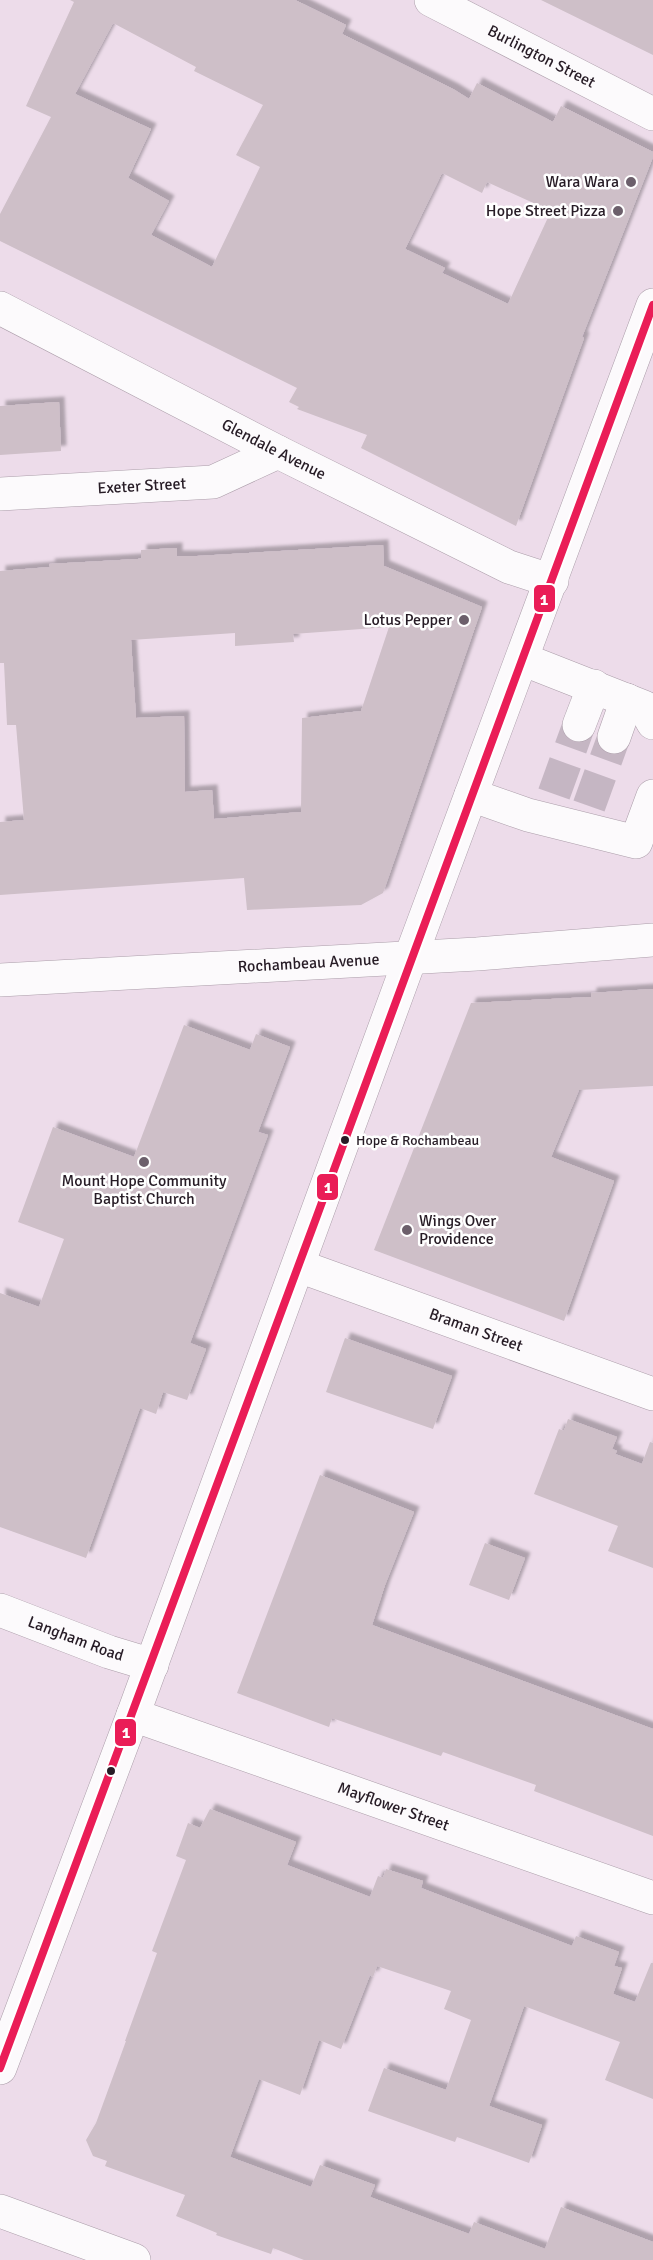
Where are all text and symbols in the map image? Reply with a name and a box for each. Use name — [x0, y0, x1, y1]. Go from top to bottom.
street label: Burlington Street — [484, 21, 599, 93]
place label: Wara Wara — [545, 172, 619, 192]
marker: Wara Wara — [624, 175, 638, 189]
place label: Hope Street Pizza — [486, 201, 606, 221]
marker: Hope Street Pizza — [611, 204, 625, 218]
street label: Glendale Avenue — [218, 414, 329, 484]
street label: Exeter Street — [97, 474, 187, 498]
line badge: 1 — [533, 584, 556, 613]
text: 1 — [540, 590, 549, 610]
place label: Lotus Pepper — [364, 610, 452, 630]
marker: Lotus Pepper — [457, 613, 471, 627]
street label: Rochambeau Avenue — [237, 949, 380, 977]
place label: Hope & Rochambeau — [356, 1132, 479, 1149]
marker: Hope & Rochambeau — [339, 1134, 351, 1146]
marker: Mount Hope Community Baptist Church — [137, 1155, 151, 1169]
place label: Mount Hope Community Baptist Church — [61, 1171, 227, 1209]
line badge: 1 — [316, 1173, 339, 1201]
text: 1 — [324, 1178, 333, 1198]
place label: Wings Over Providence — [419, 1211, 496, 1249]
marker: Wings Over Providence — [400, 1223, 414, 1237]
street label: Braman Street — [426, 1304, 526, 1356]
street label: Langham Road — [25, 1612, 126, 1666]
line badge: 1 — [114, 1718, 137, 1747]
text: 1 — [122, 1723, 131, 1743]
unlabelled marker — [105, 1765, 117, 1777]
street label: Mayflower Street — [335, 1778, 452, 1836]

